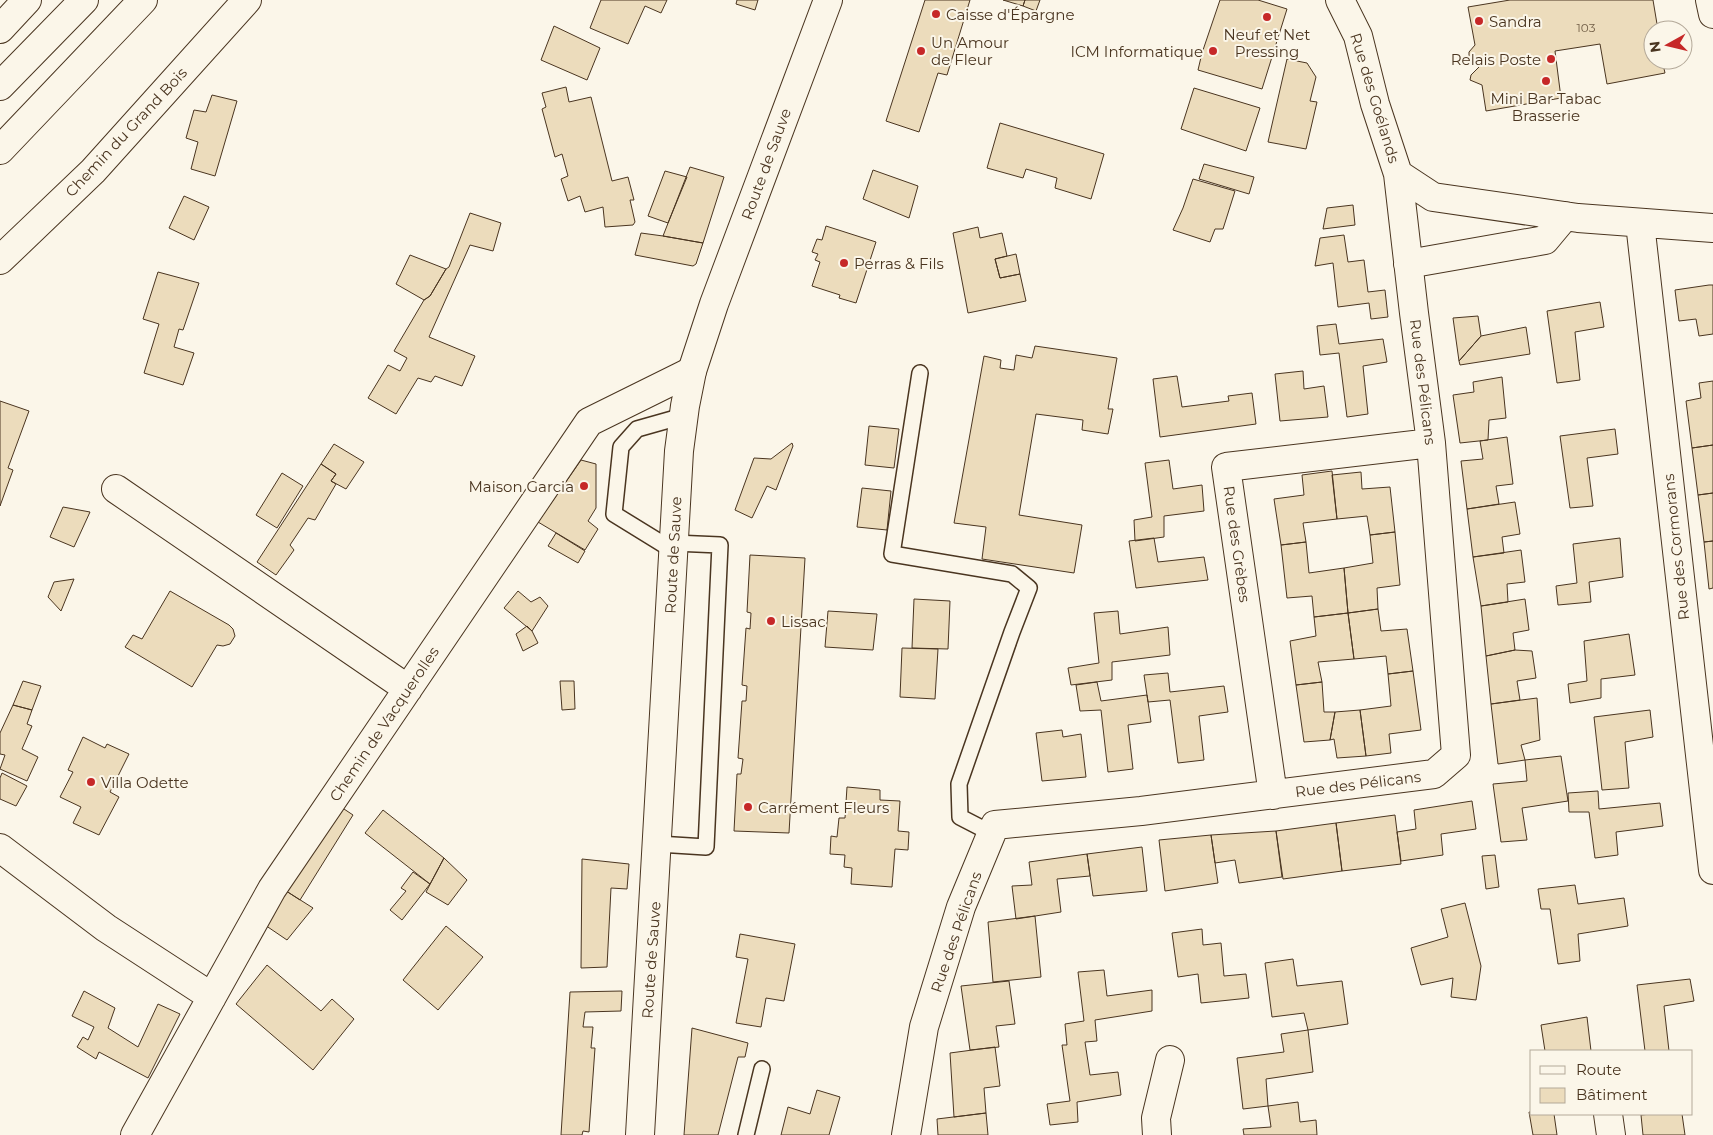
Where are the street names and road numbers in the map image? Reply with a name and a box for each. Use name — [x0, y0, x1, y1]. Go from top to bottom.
street label: Rue des Goélands — [1346, 31, 1404, 165]
street label: Chemin du Grand Bois — [61, 63, 191, 201]
street label: Route de Sauve — [737, 106, 795, 222]
street label: Rue des Pélicans — [1406, 318, 1440, 446]
street label: Rue des Cormorans — [1659, 473, 1693, 621]
street label: Rue des Grèbes — [1219, 485, 1255, 603]
street label: Route de Sauve — [660, 496, 686, 614]
street label: Chemin de Vacquerolles — [325, 643, 443, 805]
street label: Rue des Pélicans — [1294, 767, 1422, 801]
street label: Rue des Pélicans — [926, 869, 986, 995]
street label: Route de Sauve — [637, 901, 665, 1019]

